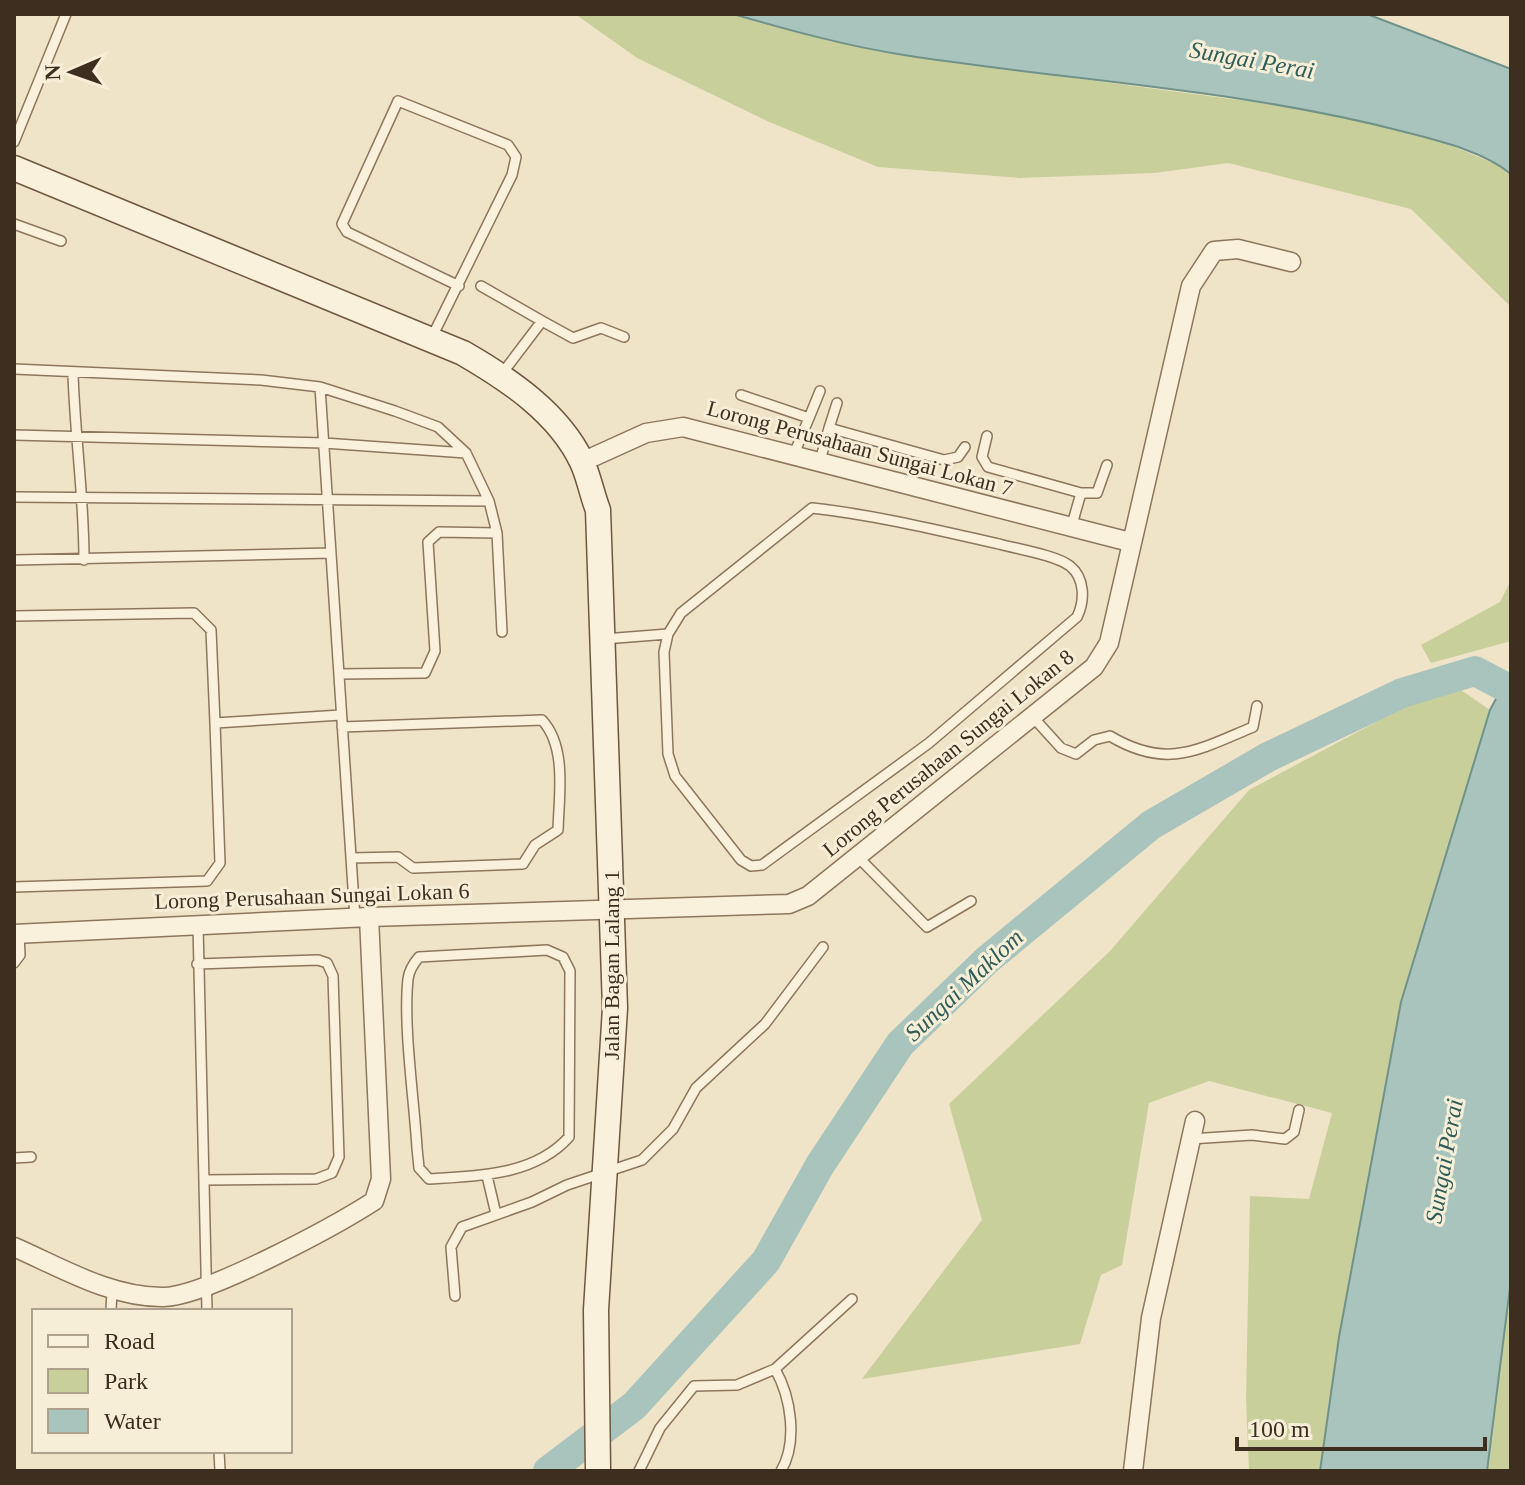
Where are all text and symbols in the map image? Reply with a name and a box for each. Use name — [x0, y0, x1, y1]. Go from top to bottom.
north arrow — [32, 32, 112, 112]
water label: Sungai Perai — [1188, 36, 1316, 84]
text: N — [40, 64, 65, 81]
street label: Lorong Perusahaan Sungai Lokan 7 — [705, 395, 1015, 501]
street label: Lorong Perusahaan Sungai Lokan 8 — [818, 644, 1078, 862]
street label: Jalan Bagan Lalang 1 — [599, 870, 624, 1060]
street label: Lorong Perusahaan Sungai Lokan 6 — [154, 878, 470, 914]
water label: Sungai Maklom — [900, 924, 1028, 1046]
water label: Sungai Perai — [1420, 1097, 1468, 1225]
legend — [32, 1309, 292, 1453]
text: Road — [104, 1328, 155, 1354]
text: Park — [104, 1368, 148, 1394]
scale bar — [1237, 1401, 1485, 1451]
text: Water — [104, 1408, 161, 1434]
text: 100 m — [1249, 1416, 1310, 1442]

